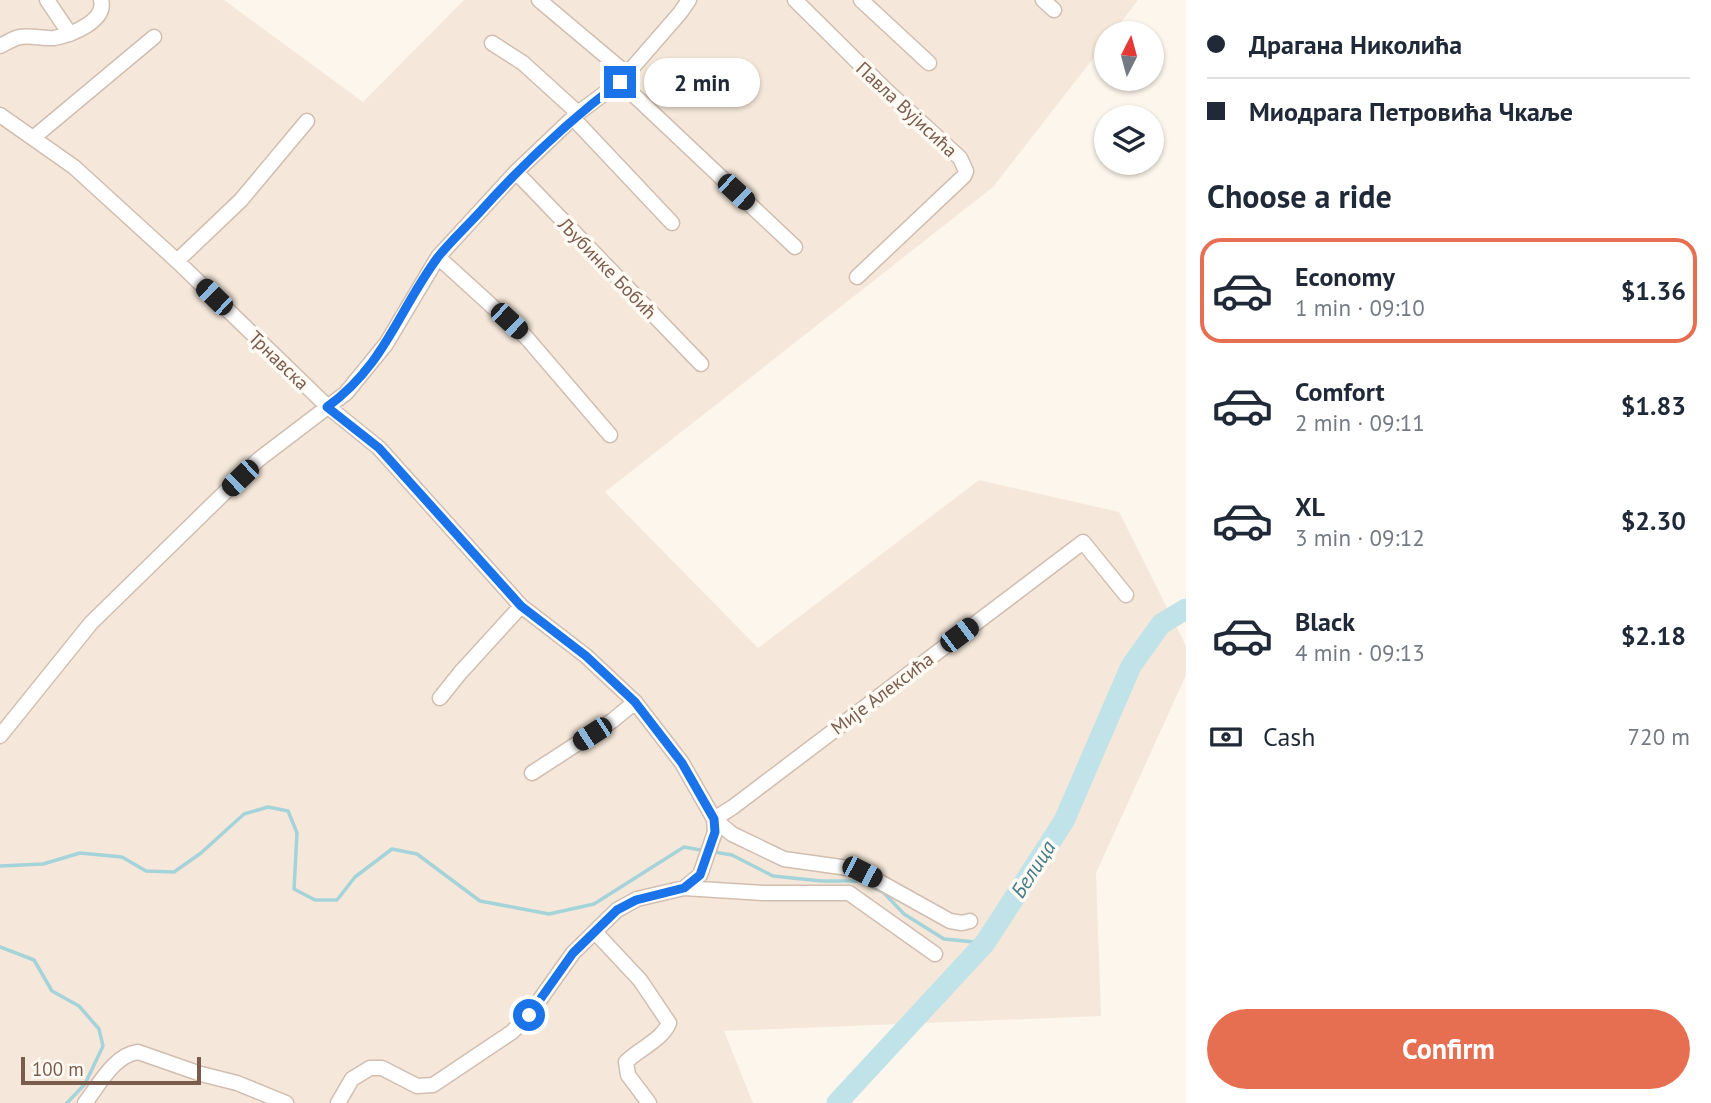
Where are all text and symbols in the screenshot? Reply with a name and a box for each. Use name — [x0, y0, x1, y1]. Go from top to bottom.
north arrow — [1094, 21, 1164, 91]
map controls — [1094, 21, 1164, 175]
text: Драгана Николића — [1249, 28, 1462, 61]
street label: Павла Вујисића — [851, 56, 963, 162]
callout: 2 min — [644, 57, 760, 106]
route end — [604, 66, 636, 98]
text: 2 min — [674, 68, 730, 97]
text: Миодрага Петровића Чкаље — [1249, 95, 1573, 128]
button: layers — [1094, 105, 1164, 175]
car — [714, 170, 759, 214]
text: Choose a ride — [1207, 175, 1392, 217]
street label: Љубинке Бобић — [553, 211, 662, 324]
icon: car — [1211, 259, 1274, 322]
text: Economy — [1295, 260, 1395, 293]
text: $1.36 — [1621, 274, 1686, 307]
car — [192, 275, 237, 319]
text: 1 min · 09:10 — [1295, 293, 1425, 322]
car — [487, 299, 532, 343]
street label: Трнавска — [244, 325, 314, 395]
icon: car — [1211, 374, 1274, 437]
text: Comfort — [1295, 375, 1385, 408]
text: $1.83 — [1621, 389, 1686, 422]
text: 2 min · 09:11 — [1295, 408, 1425, 437]
car — [218, 456, 263, 500]
icon: car — [1211, 489, 1274, 552]
text: XL — [1295, 490, 1325, 523]
text: $2.30 — [1621, 504, 1686, 537]
text: 3 min · 09:12 — [1295, 523, 1425, 552]
icon: car — [1211, 604, 1274, 667]
text: Black — [1295, 605, 1355, 638]
car — [936, 614, 983, 656]
text: $2.18 — [1621, 619, 1686, 652]
text: 4 min · 09:13 — [1295, 638, 1425, 667]
street label: Мије Алексића — [826, 647, 938, 739]
car — [569, 714, 616, 754]
icon: cash — [1207, 718, 1245, 756]
text: Cash — [1263, 720, 1315, 753]
text: 720 m — [1628, 722, 1690, 751]
water label: Белица — [1005, 835, 1062, 903]
car — [839, 853, 886, 891]
route start — [513, 999, 545, 1031]
button: Confirm — [1207, 1009, 1690, 1089]
scale bar — [21, 1054, 201, 1086]
text: 100 m — [32, 1057, 84, 1081]

